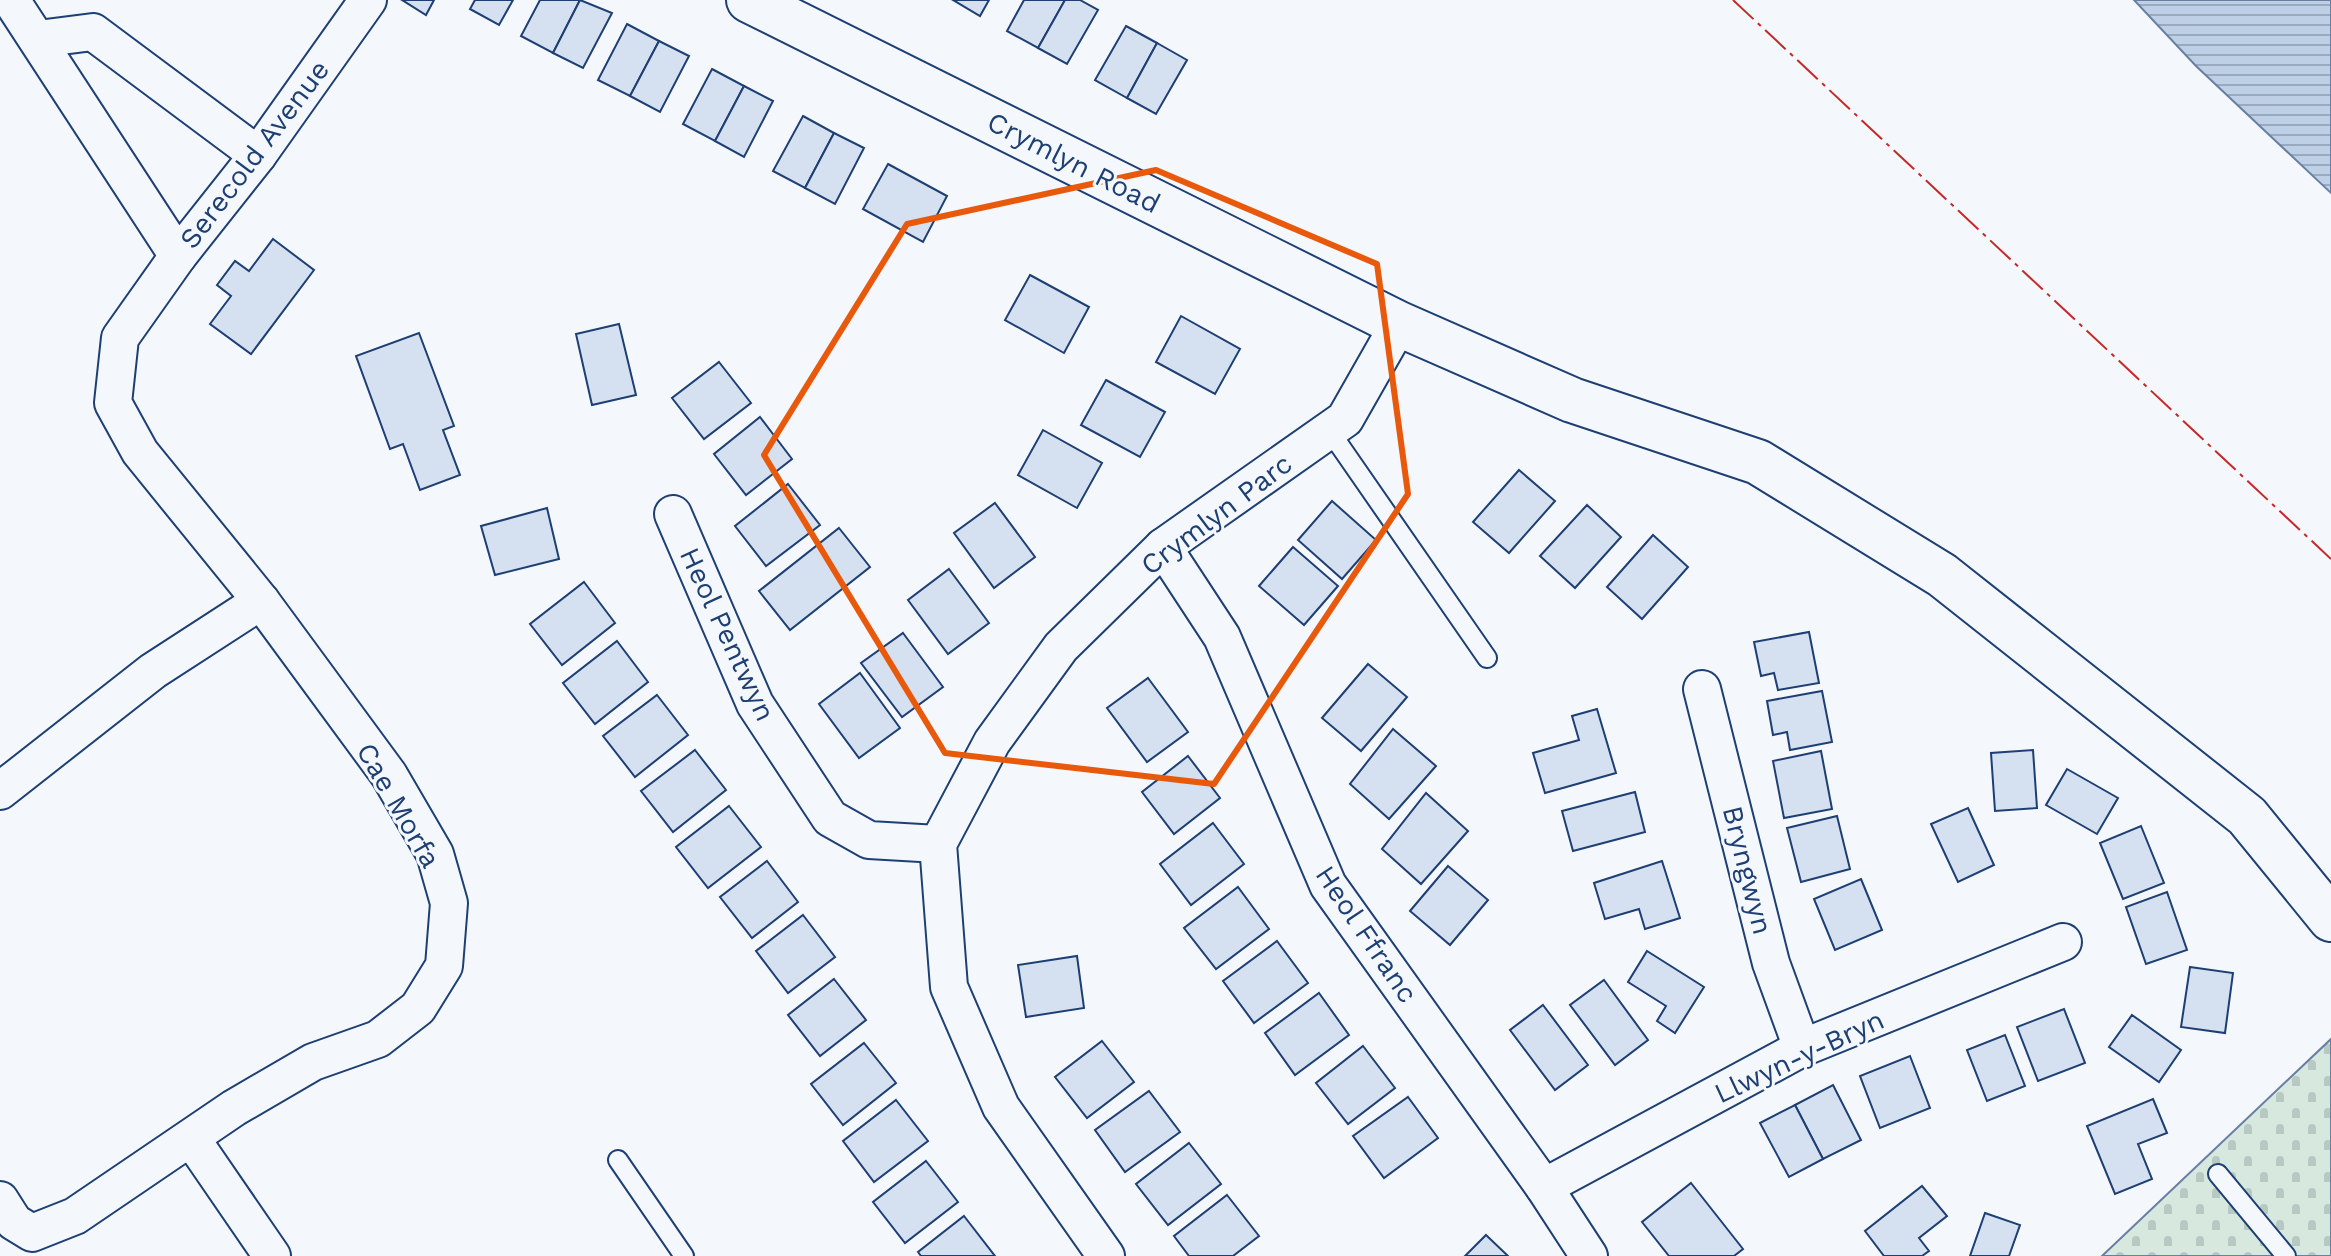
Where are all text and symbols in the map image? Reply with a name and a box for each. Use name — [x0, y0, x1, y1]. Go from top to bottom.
street label: Serecold Avenue — [173, 54, 336, 255]
street label: Crymlyn Road — [982, 105, 1166, 220]
street label: Crymlyn Parc — [1134, 447, 1298, 582]
street label: Heol Pentwyn — [673, 542, 782, 726]
street label: Cae Morfa — [350, 737, 448, 874]
street label: Bryngwyn — [1716, 802, 1779, 938]
street label: Heol Ffranc — [1309, 860, 1424, 1009]
street label: Llwyn-y-Bryn — [1709, 1003, 1889, 1110]

